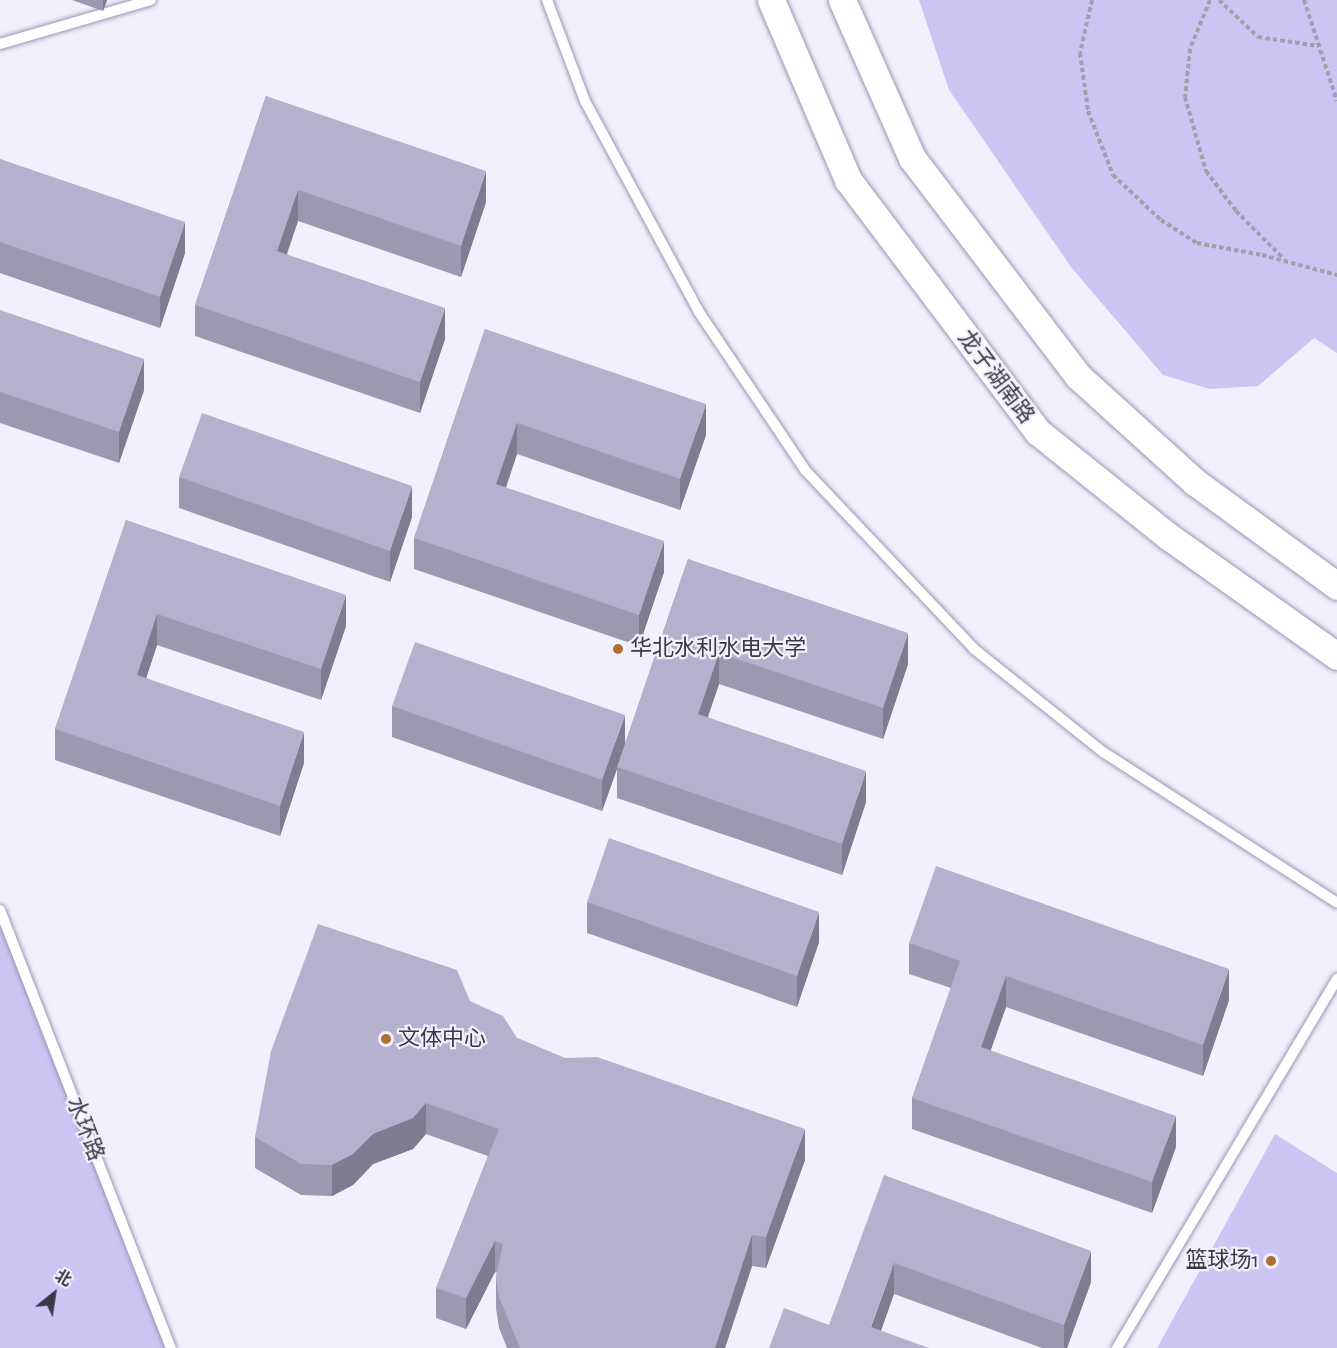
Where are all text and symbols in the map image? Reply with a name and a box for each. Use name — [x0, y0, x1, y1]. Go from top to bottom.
street label: 龙子湖南路 — [952, 325, 1040, 429]
place label: 华北水利水电大学 — [630, 636, 806, 662]
marker: 华北水利水电大学 — [611, 642, 625, 656]
place label: 文体中心 — [398, 1026, 486, 1052]
marker: 文体中心 — [379, 1032, 393, 1046]
street label: 水环路 — [61, 1093, 109, 1165]
place label: 篮球场1 — [1185, 1248, 1259, 1274]
marker: 篮球场1 — [1264, 1254, 1278, 1268]
north arrow — [24, 1264, 84, 1324]
text: 北 — [52, 1267, 74, 1289]

